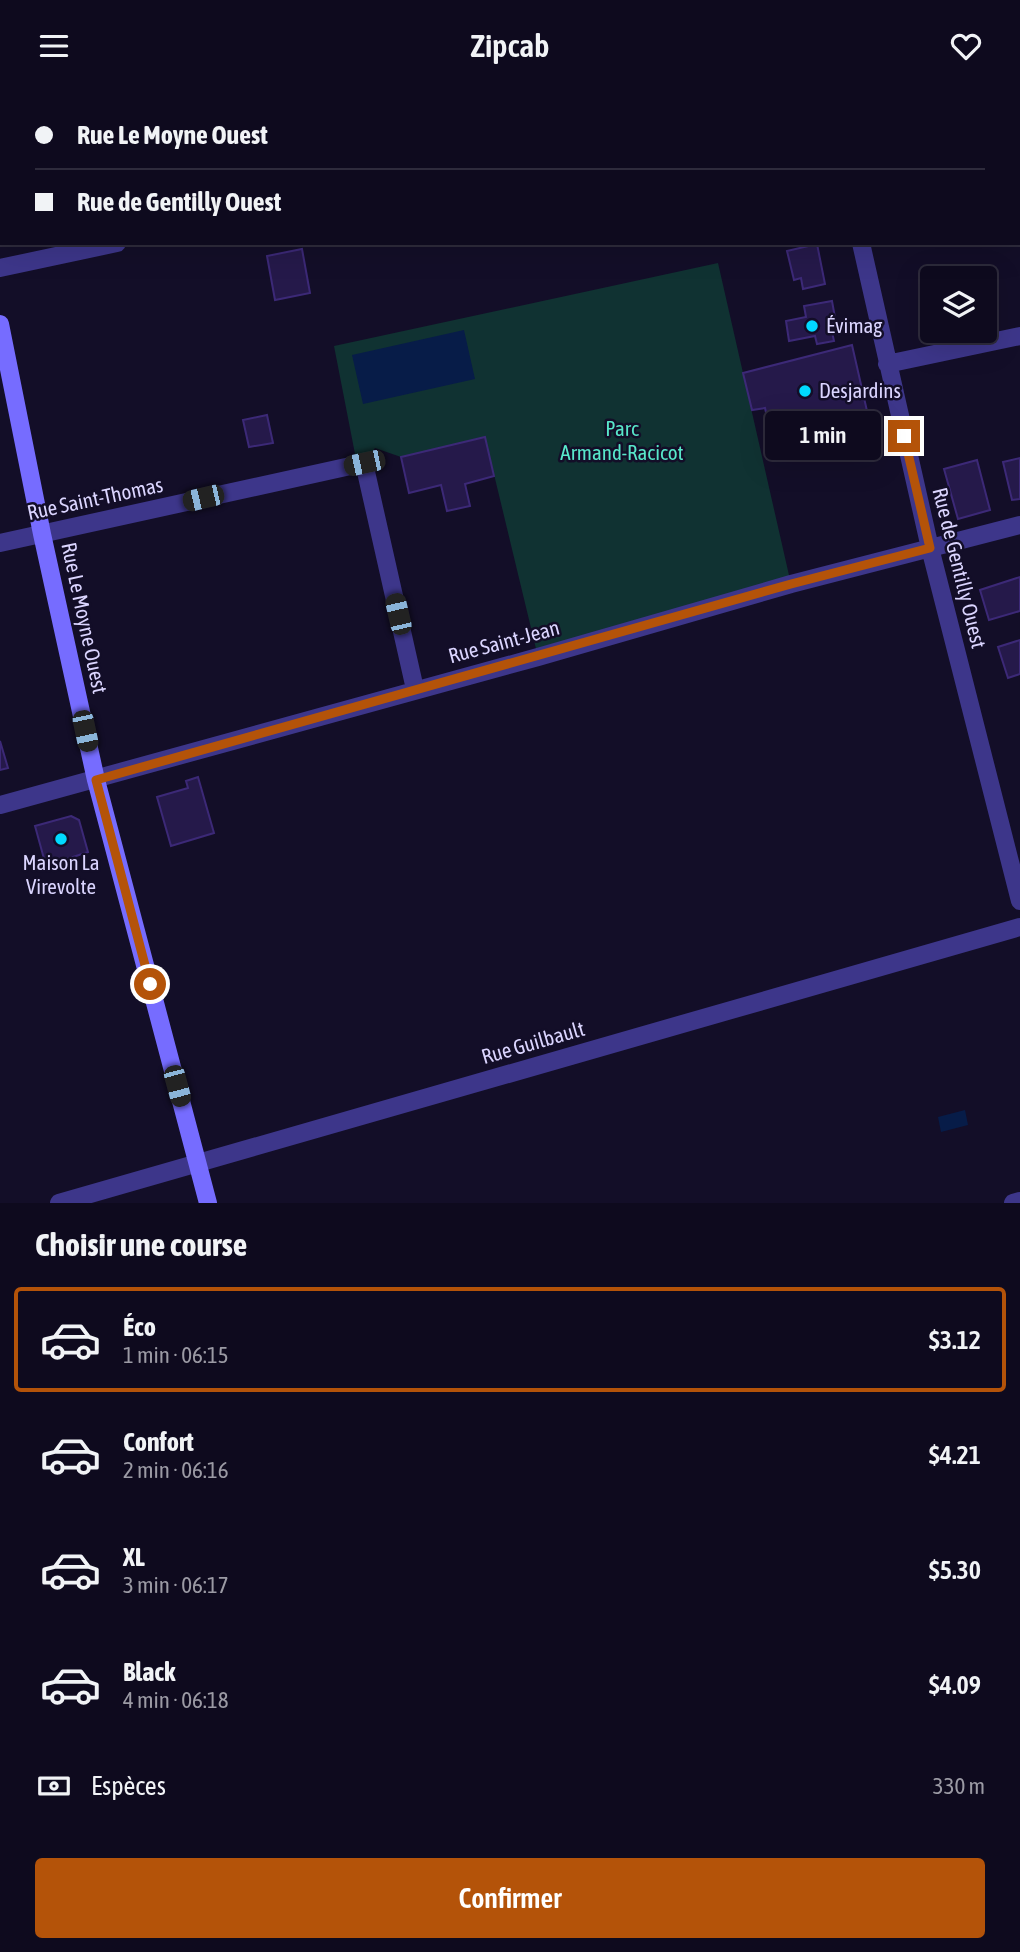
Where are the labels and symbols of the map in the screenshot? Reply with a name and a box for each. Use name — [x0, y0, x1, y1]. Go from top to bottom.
place label: Évimag — [826, 313, 882, 337]
marker: Évimag — [804, 318, 820, 334]
place label: Desjardins — [819, 378, 901, 402]
marker: Desjardins — [797, 383, 813, 399]
callout: 1 min — [764, 411, 880, 461]
park label: Parc Armand-Racicot — [560, 416, 684, 464]
route end — [888, 420, 920, 452]
car — [342, 448, 387, 478]
street label: Rue Saint-Thomas — [25, 472, 165, 524]
car — [181, 483, 226, 513]
street label: Rue de Gentilly Ouest — [928, 485, 992, 651]
street label: Rue Le Moyne Ouest — [57, 540, 113, 696]
car — [384, 591, 413, 637]
street label: Rue Saint-Jean — [446, 615, 562, 667]
car — [71, 708, 100, 754]
marker: Maison La Virevolte — [53, 831, 69, 847]
place label: Maison La Virevolte — [23, 850, 99, 898]
route start — [134, 968, 166, 1000]
street label: Rue Guilbault — [478, 1016, 587, 1068]
car — [162, 1063, 193, 1109]

